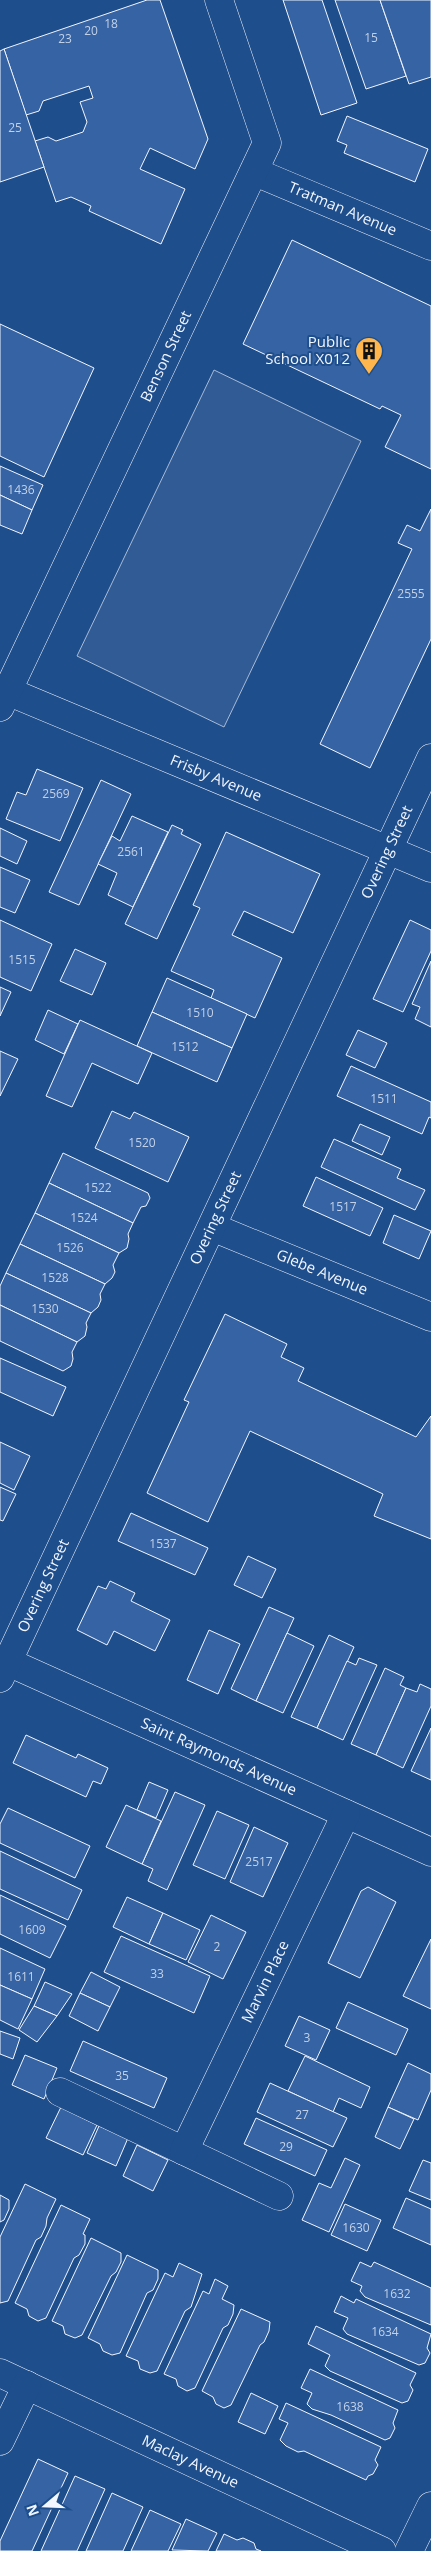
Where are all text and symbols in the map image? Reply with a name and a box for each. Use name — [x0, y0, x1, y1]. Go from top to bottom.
house number: 18 — [104, 15, 118, 32]
house number: 20 — [84, 22, 98, 39]
house number: 15 — [364, 29, 378, 46]
house number: 23 — [58, 30, 72, 47]
house number: 25 — [8, 119, 22, 136]
street label: Tratman Avenue — [286, 176, 400, 240]
street label: Benson Street — [135, 307, 195, 405]
place label: Public School X012 — [265, 331, 350, 368]
building icon: Public School X012 — [354, 336, 384, 375]
house number: 1436 — [7, 481, 35, 498]
house number: 2555 — [397, 585, 425, 602]
street label: Frisby Avenue — [167, 749, 265, 805]
house number: 2569 — [42, 785, 70, 802]
street label: Overing Street — [356, 802, 416, 902]
house number: 2561 — [117, 843, 145, 860]
house number: 1515 — [8, 951, 36, 968]
house number: 1510 — [186, 1004, 214, 1021]
house number: 1512 — [171, 1038, 199, 1055]
house number: 1511 — [370, 1090, 398, 1107]
house number: 1520 — [128, 1134, 156, 1151]
street label: Overing Street — [184, 1168, 245, 1267]
house number: 1522 — [84, 1179, 112, 1196]
house number: 1517 — [329, 1198, 357, 1215]
house number: 1524 — [70, 1209, 98, 1226]
house number: 1526 — [56, 1239, 84, 1256]
street label: Glebe Avenue — [274, 1244, 371, 1299]
house number: 1528 — [41, 1269, 69, 1286]
house number: 1530 — [31, 1300, 59, 1317]
street label: Overing Street — [12, 1535, 73, 1635]
house number: 1537 — [149, 1535, 177, 1552]
street label: Saint Raymonds Avenue — [138, 1712, 300, 1799]
house number: 2517 — [245, 1853, 273, 1870]
house number: 1609 — [18, 1921, 46, 1938]
street label: Marvin Place — [236, 1937, 293, 2026]
house number: 2 — [214, 1938, 221, 1955]
house number: 33 — [150, 1965, 164, 1982]
house number: 1611 — [7, 1968, 35, 1985]
house number: 3 — [304, 2029, 311, 2046]
house number: 35 — [115, 2067, 129, 2084]
house number: 27 — [295, 2106, 309, 2123]
house number: 29 — [279, 2138, 293, 2155]
house number: 1630 — [342, 2219, 370, 2236]
house number: 1632 — [383, 2285, 411, 2302]
house number: 1634 — [371, 2323, 399, 2340]
house number: 1638 — [336, 2398, 364, 2415]
street label: Maclay Avenue — [139, 2430, 243, 2492]
north arrow — [20, 2481, 70, 2531]
text: N — [21, 2502, 43, 2519]

